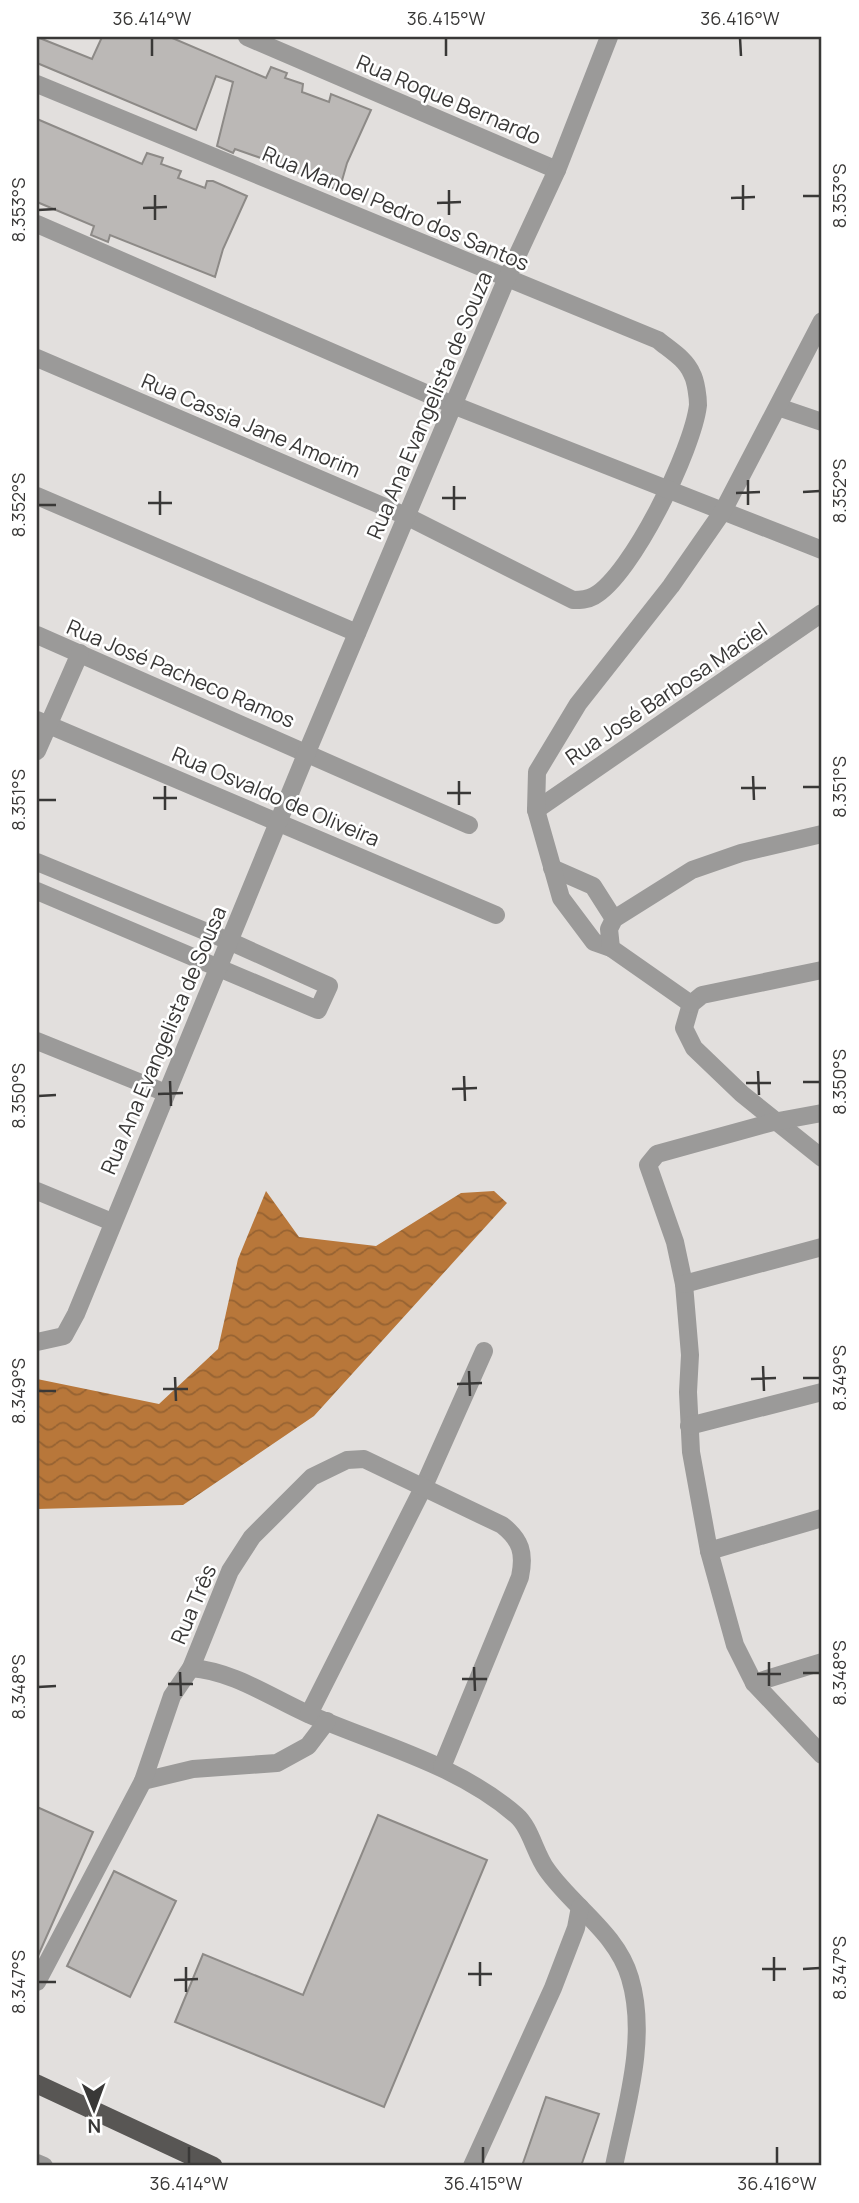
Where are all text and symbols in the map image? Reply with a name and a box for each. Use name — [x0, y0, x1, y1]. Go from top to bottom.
text: 36.414°W — [113, 6, 192, 30]
text: 36.415°W — [407, 6, 485, 30]
text: 36.416°W — [700, 6, 780, 30]
street label: Rua Roque Bernardo — [353, 47, 545, 151]
street label: Rua Manoel Pedro dos Santos — [259, 139, 533, 277]
text: 8.353°S — [827, 164, 851, 228]
text: 8.353°S — [6, 178, 30, 242]
street label: Rua Ana Evangelista de Souza — [360, 267, 498, 543]
street label: Rua Cassia Jane Amorim — [137, 366, 365, 484]
text: 8.352°S — [827, 459, 851, 523]
text: 8.352°S — [6, 473, 30, 537]
street label: Rua José Pacheco Ramos — [63, 612, 299, 734]
street label: Rua José Barbosa Maciel — [560, 615, 772, 771]
street label: Rua Osvaldo de Oliveira — [168, 740, 384, 852]
text: 8.351°S — [827, 756, 851, 818]
text: 8.351°S — [6, 769, 30, 831]
street label: Rua Ana Evangelista de Sousa — [94, 902, 232, 1178]
text: 8.350°S — [827, 1049, 851, 1115]
text: 8.350°S — [6, 1063, 30, 1129]
text: 8.349°S — [827, 1345, 851, 1411]
text: 8.349°S — [6, 1358, 30, 1424]
street label: Rua Três — [164, 1560, 222, 1648]
text: 8.348°S — [827, 1640, 851, 1706]
text: 8.348°S — [6, 1654, 30, 1720]
text: 8.347°S — [827, 1936, 851, 2000]
text: 8.347°S — [6, 1950, 30, 2014]
north arrow — [60, 2074, 130, 2144]
text: N — [87, 2113, 101, 2139]
text: 36.414°W — [150, 2171, 229, 2195]
text: 36.415°W — [444, 2171, 522, 2195]
text: 36.416°W — [737, 2171, 817, 2195]

